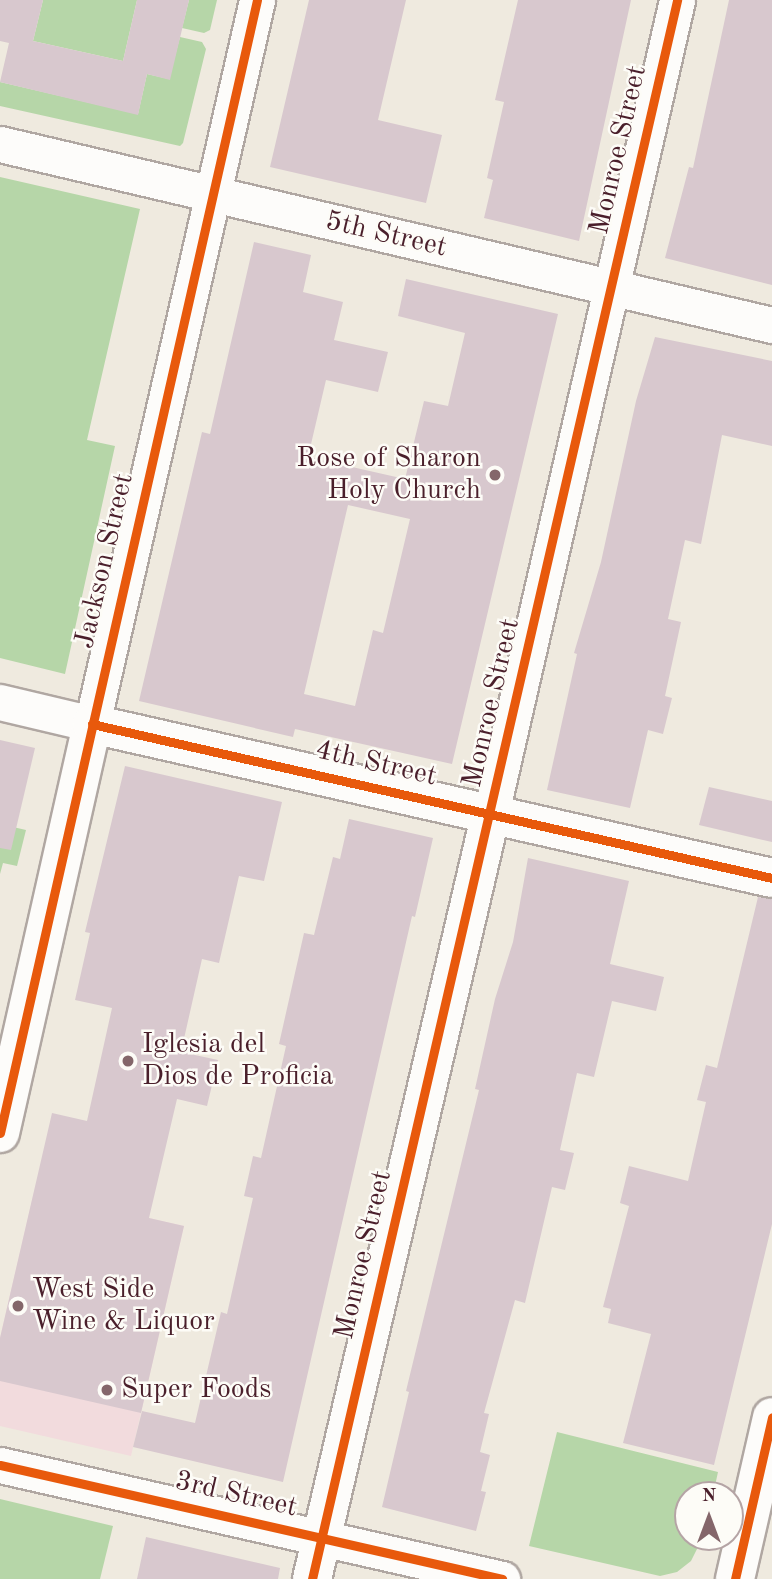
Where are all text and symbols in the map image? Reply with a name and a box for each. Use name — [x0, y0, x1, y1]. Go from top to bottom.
street label: Monroe Street — [583, 62, 655, 238]
street label: 5th Street — [322, 205, 450, 265]
place label: Rose of Sharon Holy Church — [296, 442, 481, 508]
marker: Rose of Sharon Holy Church — [487, 467, 503, 483]
street label: Jackson Street — [69, 470, 141, 652]
street label: Monroe Street — [456, 615, 528, 791]
street label: 4th Street — [312, 734, 440, 794]
place label: Iglesia del Dios de Proficia — [142, 1028, 333, 1094]
marker: Iglesia del Dios de Proficia — [120, 1053, 136, 1069]
street label: Monroe Street — [328, 1167, 400, 1343]
place label: West Side Wine & Liquor — [32, 1273, 215, 1339]
marker: West Side Wine & Liquor — [10, 1298, 26, 1314]
place label: Super Foods — [121, 1373, 271, 1407]
marker: Super Foods — [99, 1382, 115, 1398]
street label: 3rd Street — [172, 1465, 300, 1525]
north arrow — [674, 1481, 744, 1551]
text: N — [702, 1487, 716, 1506]

